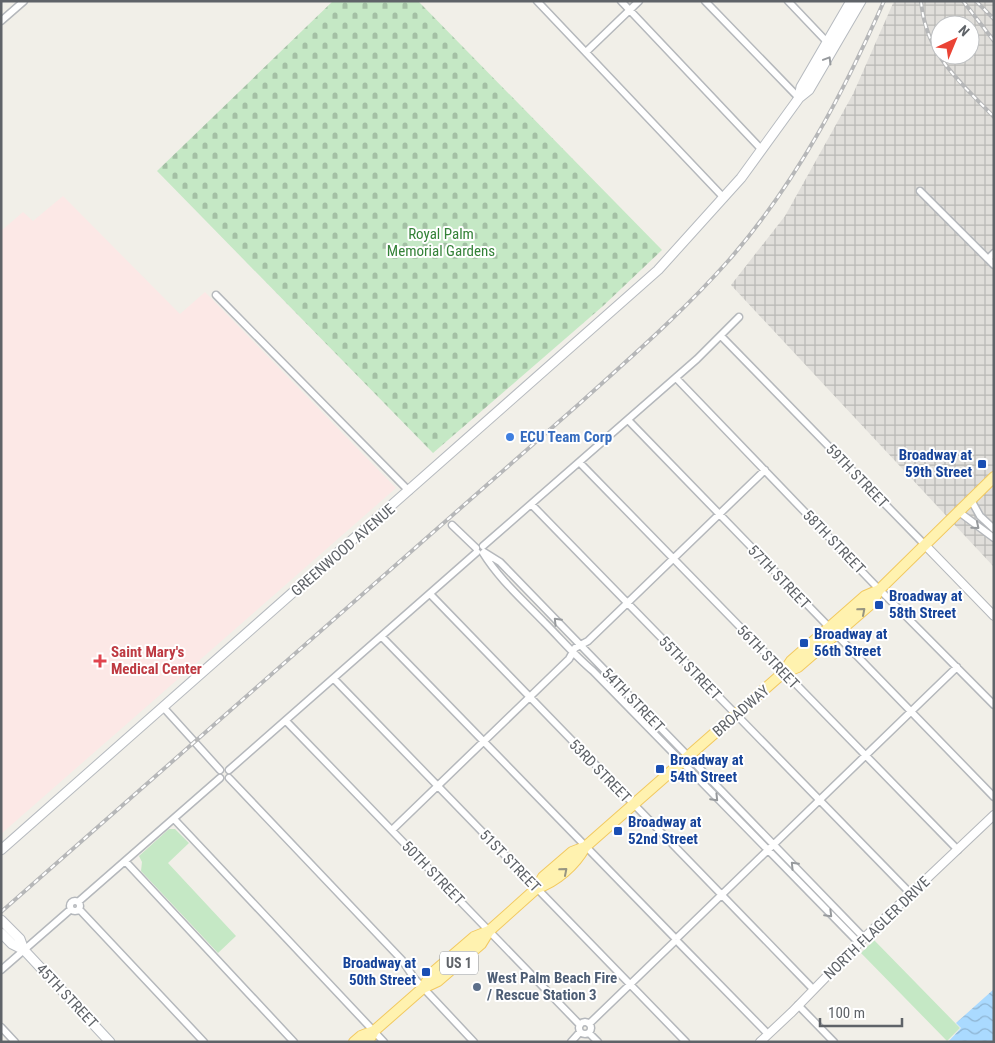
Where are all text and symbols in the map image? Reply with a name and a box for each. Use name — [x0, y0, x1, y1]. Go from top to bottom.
north arrow — [930, 15, 980, 65]
text: N — [955, 22, 973, 39]
one-way arrow — [821, 56, 831, 65]
park label: Royal Palm Memorial Gardens — [387, 225, 495, 260]
place label: ECU Team Corp — [520, 428, 612, 446]
marker: ECU Team Corp — [504, 431, 516, 443]
street label: 59TH STREET — [822, 440, 892, 512]
place label: Broadway at 59th Street — [899, 446, 972, 481]
marker: Broadway at 59th Street — [976, 458, 988, 470]
street label: GREENWOOD AVENUE — [287, 500, 399, 600]
street label: 58TH STREET — [799, 506, 869, 578]
one-way arrow — [970, 520, 979, 529]
street label: 57TH STREET — [744, 541, 814, 613]
place label: Broadway at 58th Street — [889, 587, 963, 622]
marker: Broadway at 58th Street — [873, 599, 885, 611]
one-way arrow — [857, 608, 866, 617]
one-way arrow — [554, 618, 563, 627]
street label: 56TH STREET — [733, 621, 803, 693]
place label: Broadway at 56th Street — [814, 625, 888, 660]
street label: 55TH STREET — [655, 632, 725, 704]
marker: Broadway at 56th Street — [798, 637, 810, 649]
place label: Saint Mary's Medical Center — [111, 643, 202, 678]
marker: Saint Mary's Medical Center — [93, 654, 107, 668]
street label: 54TH STREET — [598, 664, 668, 736]
street label: BROADWAY — [709, 681, 773, 740]
street label: 53RD STREET — [565, 736, 635, 807]
place label: Broadway at 54th Street — [670, 751, 744, 786]
marker: Broadway at 54th Street — [654, 763, 666, 775]
one-way arrow — [710, 792, 719, 801]
place label: Broadway at 52nd Street — [628, 813, 702, 848]
marker: Broadway at 52nd Street — [612, 825, 624, 837]
street label: 51ST STREET — [476, 826, 544, 896]
street label: 50TH STREET — [398, 837, 468, 909]
one-way arrow — [791, 862, 800, 871]
one-way arrow — [559, 868, 568, 877]
street label: NORTH FLAGLER DRIVE — [820, 873, 934, 983]
one-way arrow — [823, 908, 832, 917]
road number: US 1 — [440, 951, 478, 974]
place label: Broadway at 50th Street — [343, 954, 416, 989]
street label: 45TH STREET — [33, 960, 102, 1032]
marker: Broadway at 50th Street — [420, 966, 432, 978]
place label: West Palm Beach Fire / Rescue Station 3 — [487, 969, 617, 1004]
marker: West Palm Beach Fire / Rescue Station 3 — [471, 981, 483, 993]
scale bar — [820, 996, 902, 1028]
text: 100 m — [828, 1004, 865, 1022]

